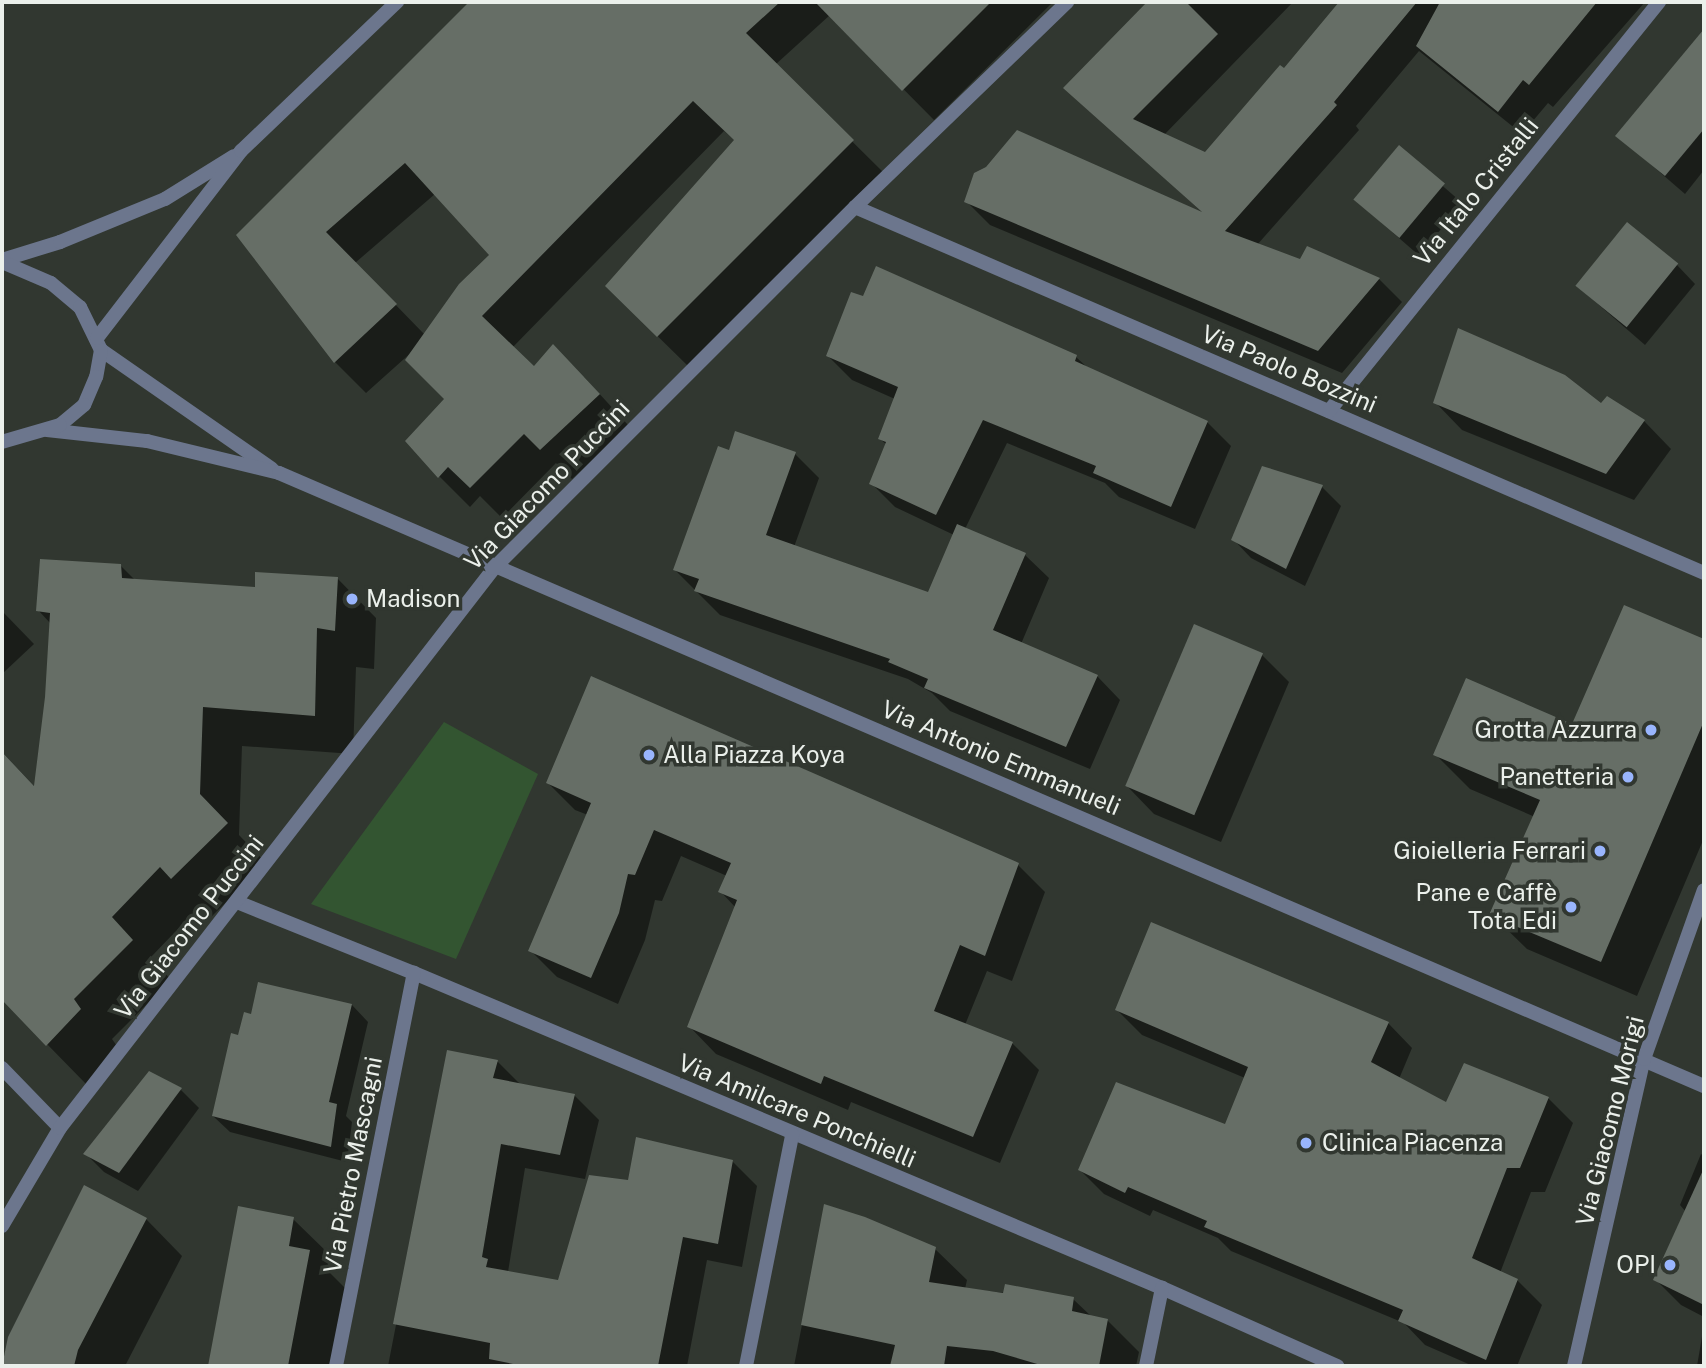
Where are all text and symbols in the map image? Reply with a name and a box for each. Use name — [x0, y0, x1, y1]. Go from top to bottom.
street label: Via Italo Cristalli — [1407, 112, 1545, 272]
street label: Via Paolo Bozzini — [1197, 319, 1381, 419]
street label: Via Giacomo Puccini — [458, 394, 636, 576]
place label: Madison — [366, 585, 460, 613]
marker: Madison — [344, 591, 360, 607]
street label: Via Antonio Emmanueli — [877, 695, 1125, 821]
place label: Grotta Azzurra — [1475, 716, 1637, 744]
marker: Grotta Azzurra — [1643, 722, 1659, 738]
place label: Alla Piazza Koya — [663, 741, 845, 769]
marker: Alla Piazza Koya — [641, 747, 657, 763]
place label: Panetteria — [1499, 763, 1614, 791]
marker: Panetteria — [1620, 769, 1636, 785]
street label: Via Giacomo Puccini — [108, 829, 270, 1025]
place label: Gioielleria Ferrari — [1393, 837, 1586, 865]
marker: Gioielleria Ferrari — [1592, 843, 1608, 859]
place label: Pane e Caffè Tota Edi — [1415, 879, 1557, 935]
marker: Pane e Caffè Tota Edi — [1563, 899, 1579, 915]
street label: Via Giacomo Morigi — [1570, 1013, 1650, 1229]
street label: Via Amilcare Ponchielli — [674, 1048, 920, 1174]
street label: Via Pietro Mascagni — [318, 1054, 388, 1276]
place label: Clinica Piacenza — [1322, 1129, 1503, 1157]
marker: Clinica Piacenza — [1296, 1133, 1316, 1153]
place label: OPI — [1616, 1251, 1656, 1279]
marker: OPI — [1662, 1257, 1678, 1273]

